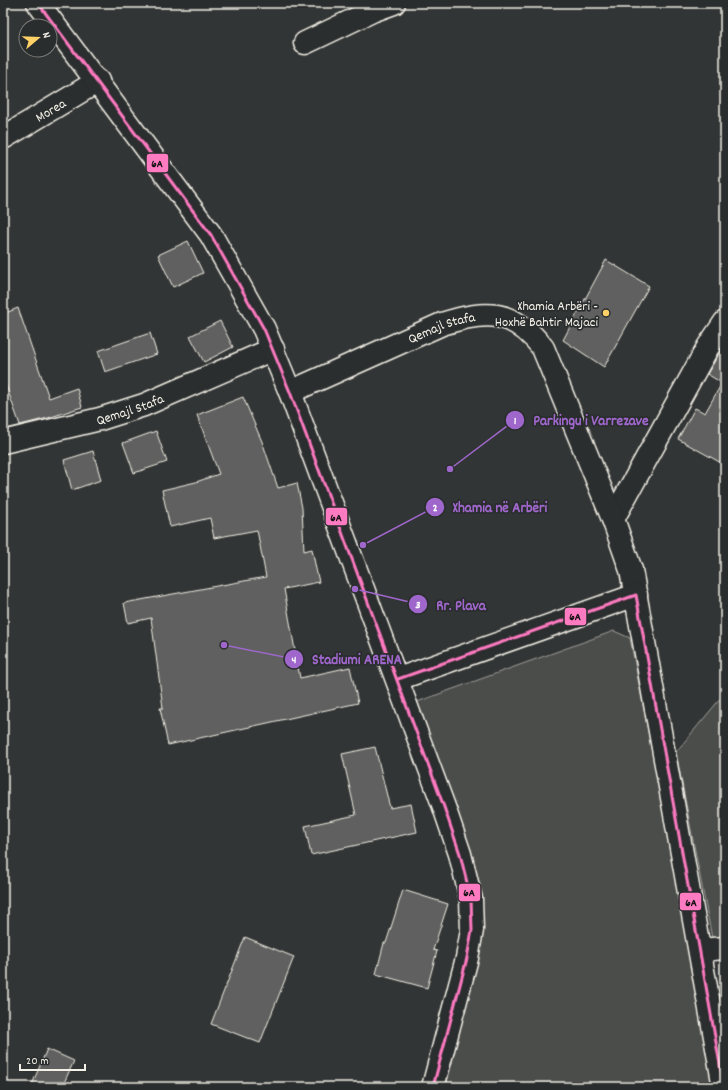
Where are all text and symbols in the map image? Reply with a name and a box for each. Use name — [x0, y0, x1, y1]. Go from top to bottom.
north arrow — [18, 18, 58, 58]
text: N — [37, 30, 54, 41]
street label: Morea — [32, 94, 71, 128]
line badge: 6A — [146, 153, 169, 173]
text: 6A — [151, 157, 163, 173]
place label: Xhamia Arbëri - Hoxhë Bahtir Majaci — [495, 297, 598, 333]
street label: Qemajl Stafa — [405, 308, 477, 350]
marker: Xhamia Arbëri - Hoxhë Bahtir Majaci — [601, 308, 611, 318]
street label: Qemajl Stafa — [94, 389, 168, 432]
callout: Parkingu i Varrezave — [505, 406, 657, 433]
text: Parkingu i Varrezave — [533, 411, 649, 433]
text: 1 — [514, 413, 517, 430]
callout: Xhamia në Arbëri — [425, 494, 556, 521]
text: Xhamia në Arbëri — [453, 498, 548, 520]
text: 2 — [432, 500, 438, 517]
line badge: 6A — [325, 507, 348, 526]
text: 6A — [330, 511, 342, 527]
callout: Rr. Plava — [408, 591, 494, 618]
text: Rr. Plava — [436, 596, 487, 618]
text: 3 — [415, 597, 421, 614]
line badge: 6A — [564, 607, 587, 626]
text: 6A — [569, 610, 581, 626]
callout: Stadiumi ARENA — [284, 645, 410, 672]
text: Stadiumi ARENA — [312, 650, 402, 672]
text: 4 — [292, 652, 297, 669]
line badge: 6A — [458, 883, 481, 902]
text: 6A — [463, 886, 475, 902]
line badge: 6A — [679, 892, 702, 911]
text: 6A — [685, 896, 697, 912]
scale bar — [20, 1046, 85, 1072]
text: 20 m — [26, 1053, 49, 1070]

